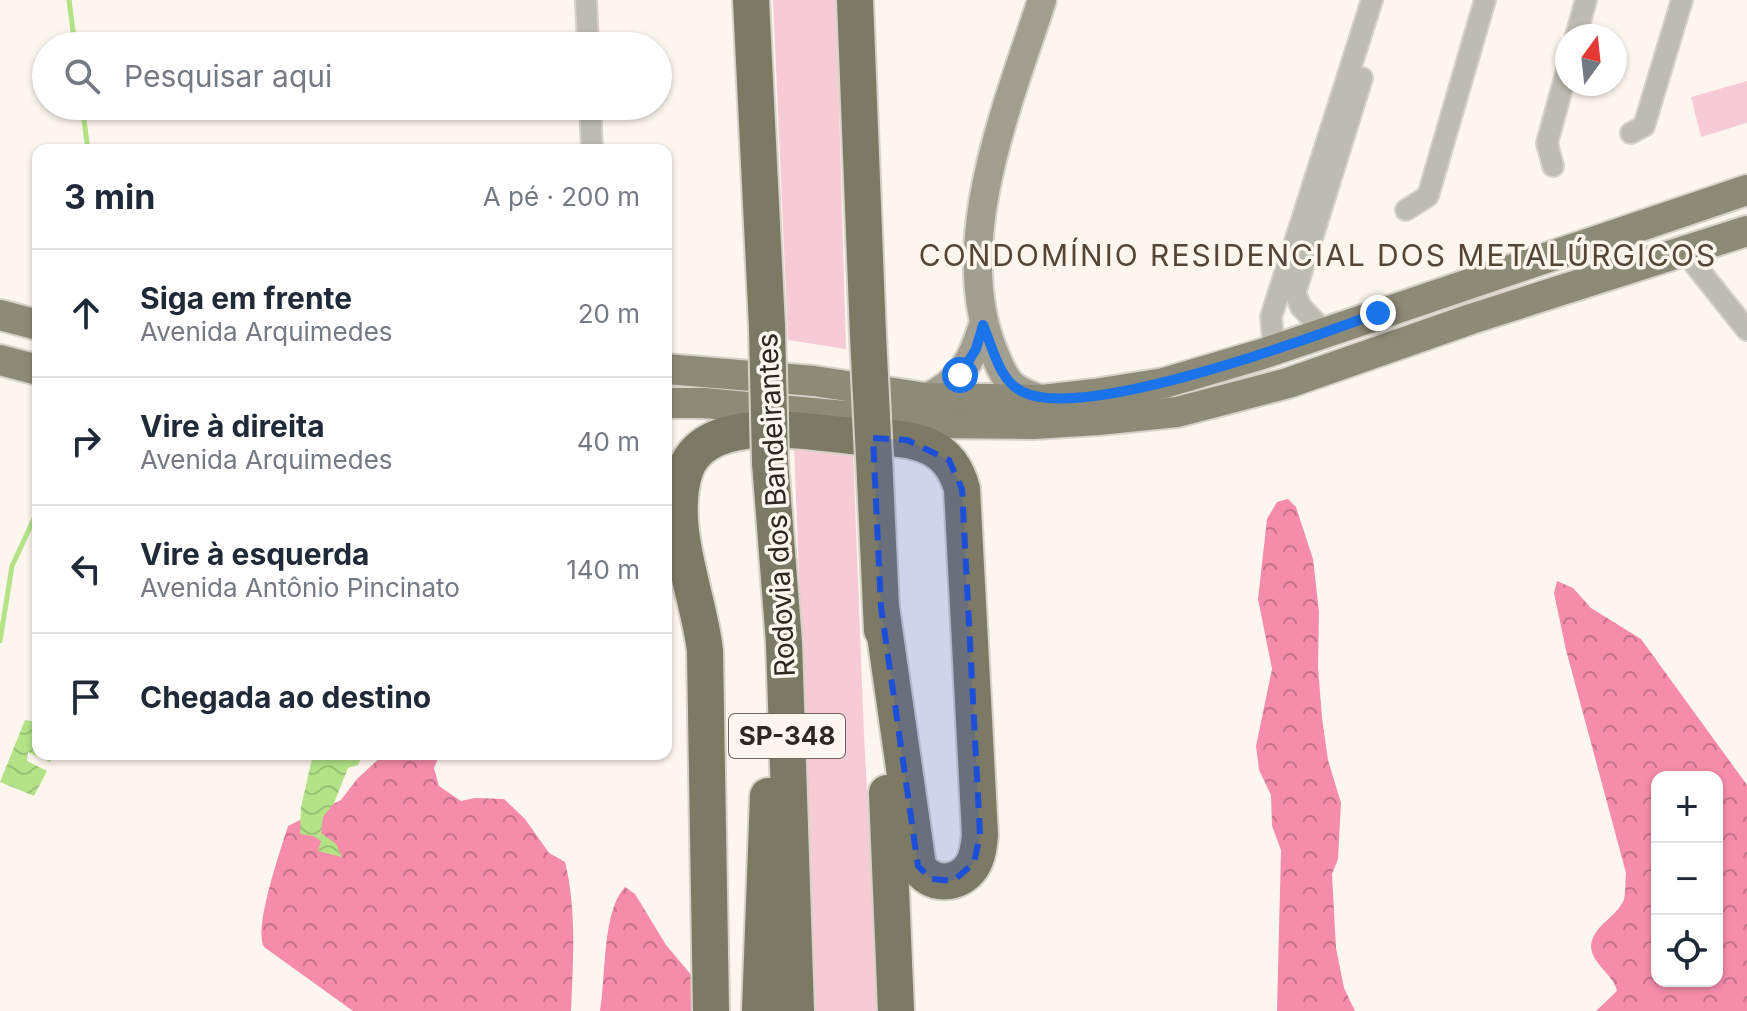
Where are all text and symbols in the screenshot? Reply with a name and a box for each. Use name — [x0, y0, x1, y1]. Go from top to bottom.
north arrow — [1555, 24, 1627, 96]
search box — [32, 32, 672, 120]
icon: search — [60, 54, 104, 98]
text: Pesquisar aqui — [124, 58, 332, 94]
text: 3 min — [64, 176, 155, 217]
text: A pé · 200 m — [483, 181, 640, 212]
district label: CONDOMÍNIO RESIDENCIAL DOS METALÚRGICOS — [919, 237, 1717, 273]
text: Siga em frente — [140, 280, 352, 316]
icon: ahead — [64, 291, 108, 335]
route end — [1360, 295, 1396, 331]
text: 20 m — [578, 298, 640, 329]
text: Avenida Arquimedes — [140, 316, 393, 347]
street label: Rodovia dos Bandeirantes — [750, 332, 802, 678]
route start — [942, 357, 978, 393]
text: Vire à direita — [140, 408, 325, 444]
icon: right — [64, 419, 108, 463]
text: 40 m — [577, 426, 640, 457]
text: Avenida Arquimedes — [140, 444, 393, 475]
text: Vire à esquerda — [140, 536, 369, 572]
icon: left — [64, 547, 108, 591]
text: 140 m — [566, 554, 640, 585]
text: Avenida Antônio Pincinato — [140, 572, 460, 603]
icon: arrive — [64, 675, 108, 719]
text: Chegada ao destino — [140, 679, 431, 715]
road number: SP-348 — [729, 714, 845, 758]
map controls — [1651, 771, 1723, 987]
button: + — [1651, 771, 1723, 843]
button: − — [1651, 843, 1723, 915]
button: locate — [1651, 915, 1723, 987]

